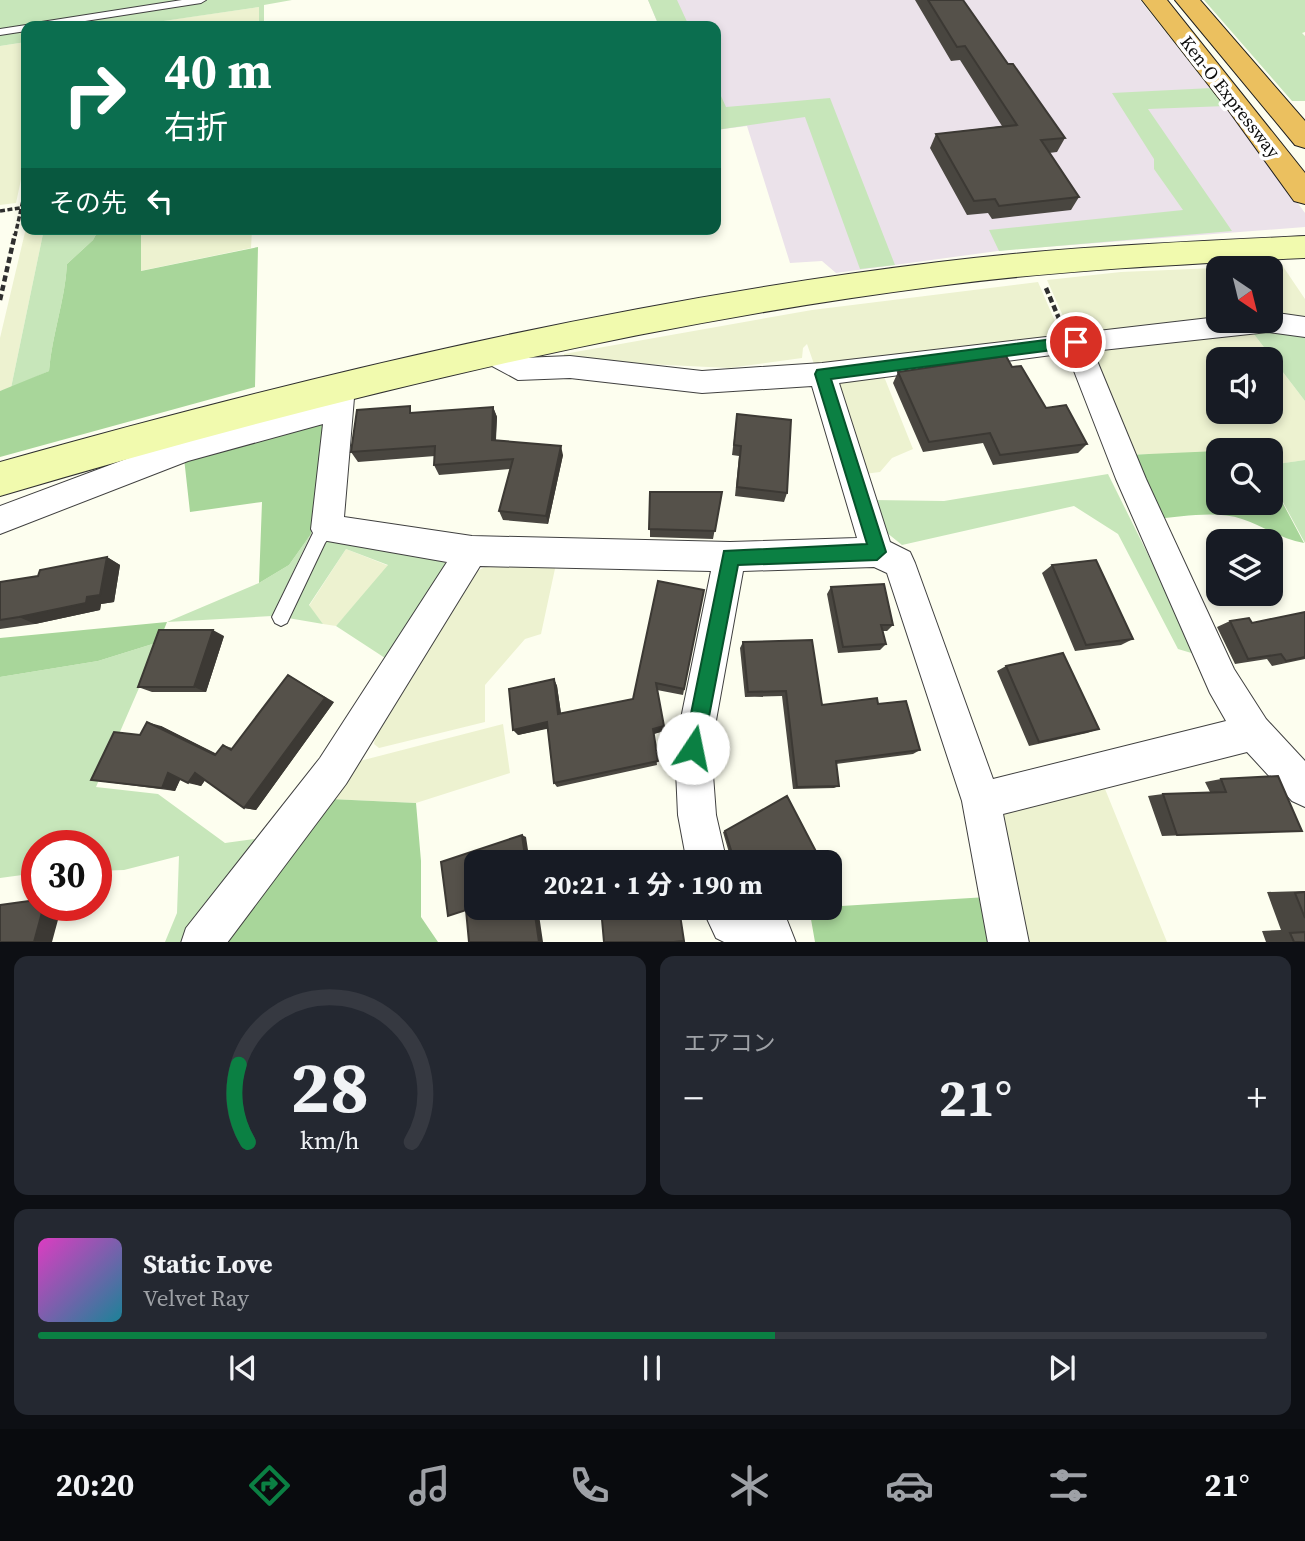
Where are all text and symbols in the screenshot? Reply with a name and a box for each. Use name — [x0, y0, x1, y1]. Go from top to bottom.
street label: Ken-O Expressway — [1175, 30, 1287, 164]
text: 40 m — [164, 37, 272, 104]
icon: right — [49, 49, 140, 140]
text: 右折 — [164, 105, 228, 149]
icon: left — [141, 182, 179, 220]
text: その先 — [49, 185, 127, 221]
north arrow — [1206, 256, 1283, 332]
map controls — [1206, 256, 1283, 606]
pin — [1046, 312, 1106, 372]
icon: arrive — [1057, 323, 1095, 361]
button: sound — [1206, 347, 1283, 424]
button: search — [1206, 438, 1283, 515]
button: layers — [1206, 529, 1283, 606]
position arrow — [656, 711, 730, 785]
speed limit sign: 30 — [21, 830, 112, 921]
text: 20:21 · 1 分 · 190 m — [543, 867, 763, 903]
text: エアコン — [684, 1027, 776, 1059]
text: 28 — [290, 1037, 369, 1136]
text: 21° — [939, 1062, 1012, 1133]
text: − — [684, 1072, 704, 1124]
text: + — [1247, 1072, 1267, 1124]
text: km/h — [300, 1122, 360, 1156]
text: Static Love — [143, 1246, 272, 1282]
text: Velvet Ray — [143, 1282, 249, 1314]
icon: previous — [224, 1349, 262, 1387]
icon: pause — [633, 1349, 671, 1387]
icon: next — [1043, 1349, 1081, 1387]
icon: directions — [245, 1461, 294, 1510]
icon: music — [405, 1461, 454, 1510]
icon: phone — [565, 1461, 614, 1510]
icon: climate — [725, 1461, 774, 1510]
icon: car — [885, 1461, 934, 1510]
icon: filters — [1044, 1461, 1093, 1510]
text: 20:20 — [55, 1463, 134, 1507]
text: 21° — [1204, 1463, 1250, 1507]

